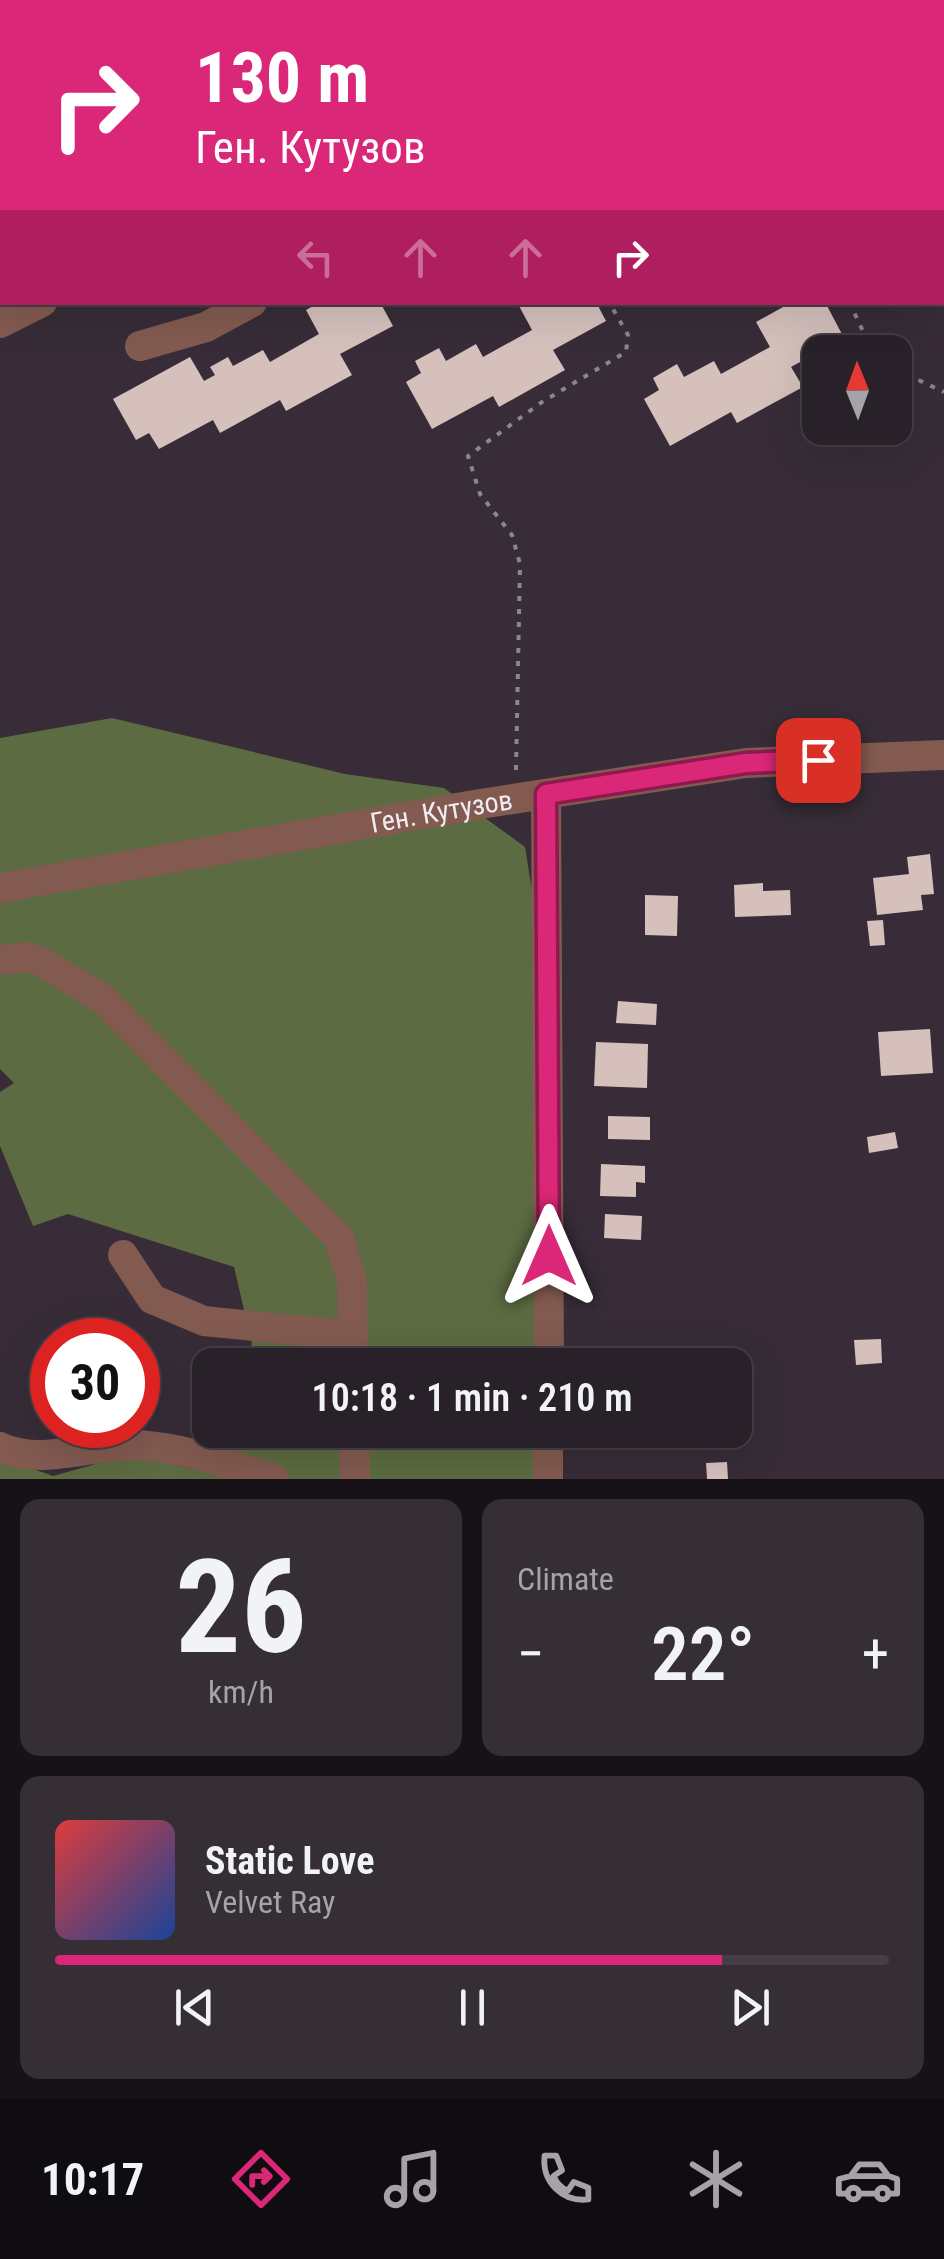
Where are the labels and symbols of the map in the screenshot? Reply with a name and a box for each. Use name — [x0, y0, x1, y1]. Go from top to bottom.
north arrow — [802, 335, 912, 445]
pin — [776, 718, 861, 803]
street label: Ген. Кутузов — [368, 783, 515, 840]
position arrow — [497, 1204, 601, 1308]
speed limit sign: 30 — [30, 1318, 160, 1448]

